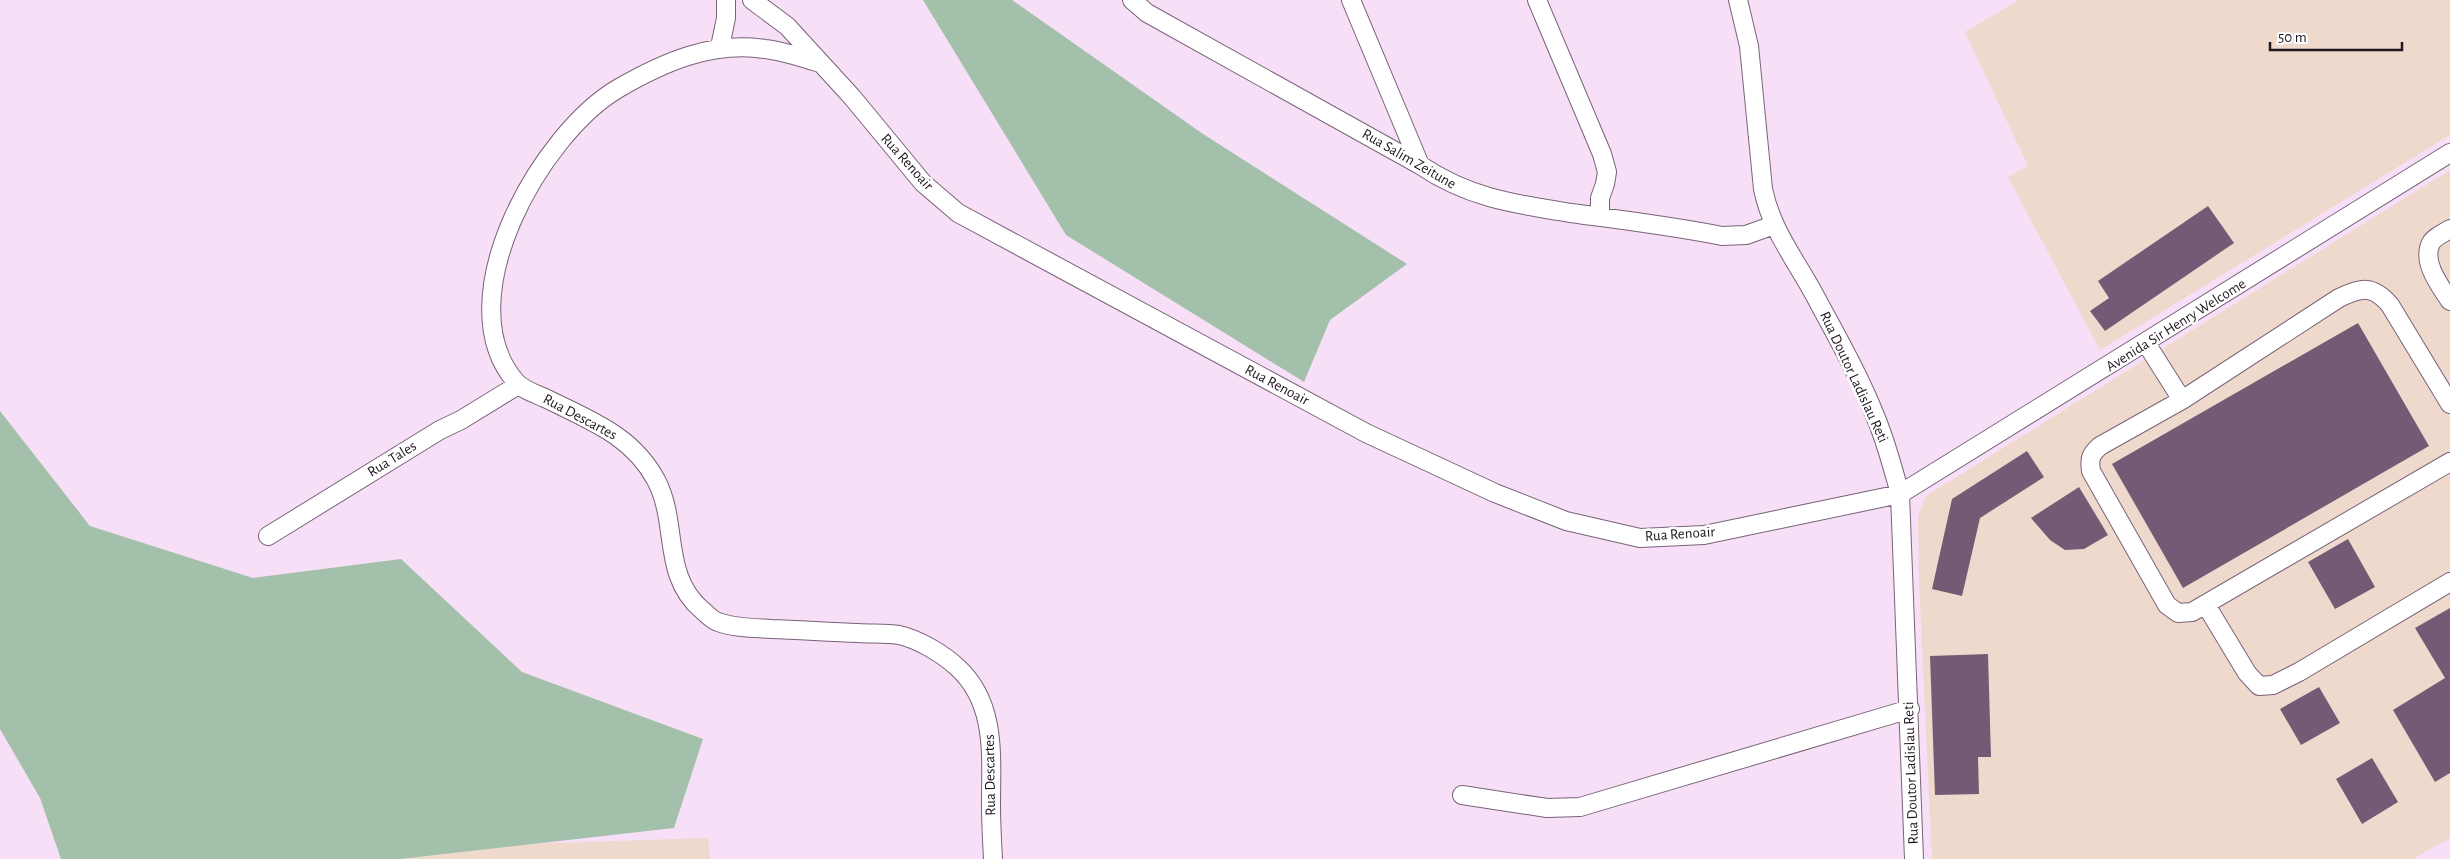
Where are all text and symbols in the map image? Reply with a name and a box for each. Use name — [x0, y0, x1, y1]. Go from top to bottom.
scale bar — [2270, 20, 2402, 52]
text: 50 m — [2278, 30, 2307, 45]
street label: Rua Salim Zeitune — [1360, 126, 1459, 192]
street label: Rua Renoair — [878, 131, 936, 193]
street label: Avenida Sir Henry Welcome — [2103, 276, 2249, 374]
street label: Rua Doutor Ladislau Reti — [1817, 309, 1891, 445]
street label: Rua Renoair — [1242, 362, 1312, 408]
street label: Rua Descartes — [540, 391, 620, 443]
street label: Rua Tales — [365, 438, 419, 480]
street label: Rua Renoair — [1644, 524, 1716, 544]
street label: Rua Doutor Ladislau Reti — [1901, 701, 1921, 845]
street label: Rua Descartes — [982, 734, 998, 816]

